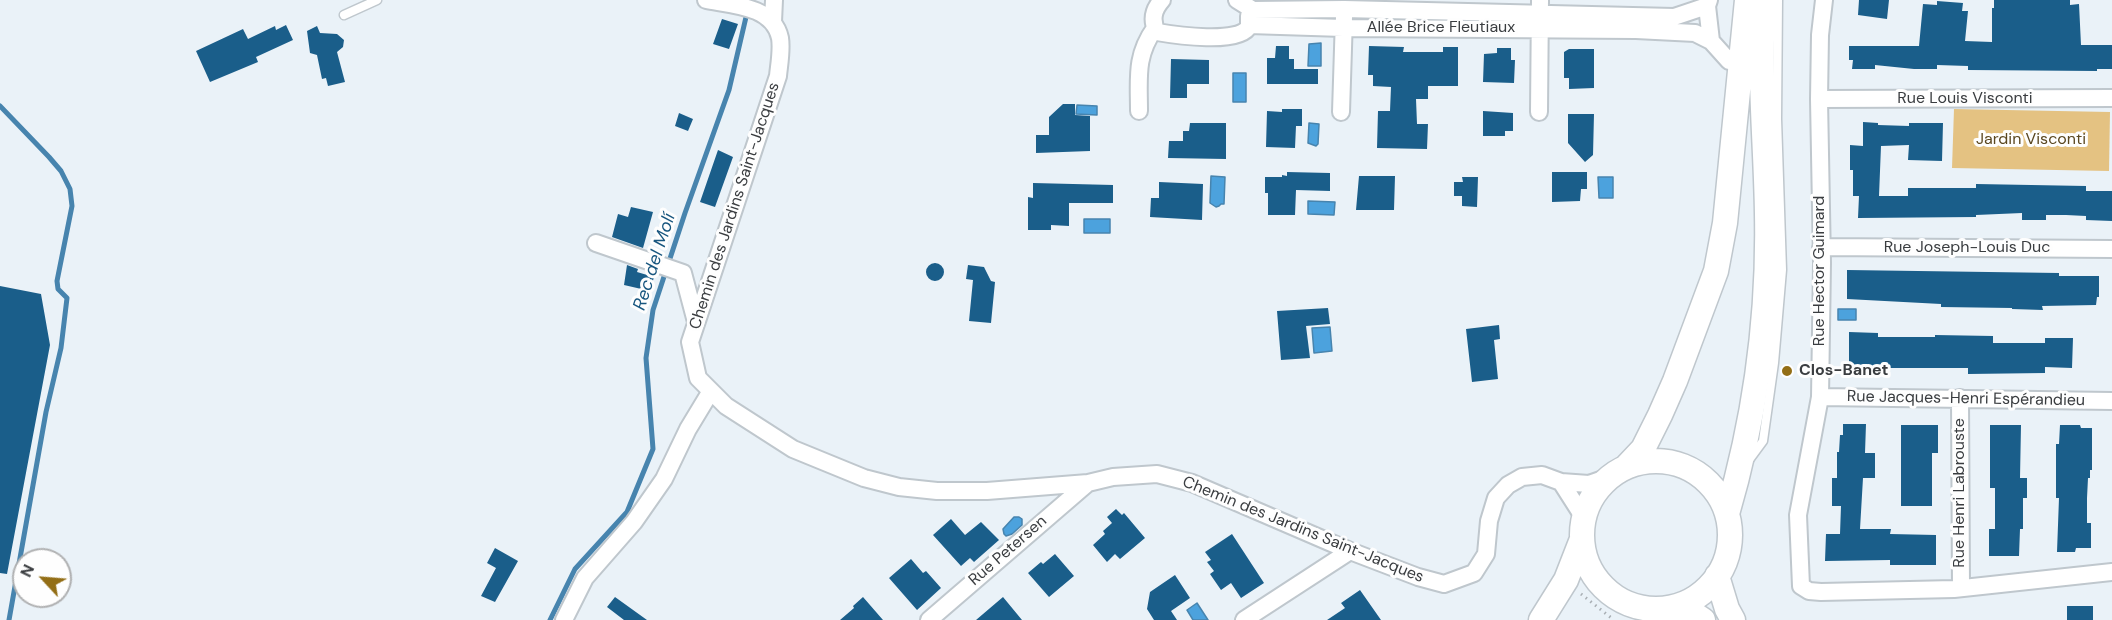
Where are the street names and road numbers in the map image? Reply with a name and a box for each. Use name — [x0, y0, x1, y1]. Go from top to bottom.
street label: Allée Brice Fleutiaux — [1367, 18, 1515, 38]
street label: Chemin des Jardins Saint-Jacques — [686, 80, 784, 332]
street label: Rue Louis Visconti — [1897, 89, 2033, 109]
street label: Rue Hector Guimard — [1810, 196, 1830, 346]
street label: Rue Joseph-Louis Duc — [1884, 238, 2050, 258]
street label: Rue Jacques-Henri Espérandieu — [1847, 387, 2085, 411]
street label: Rue Henri Labrouste — [1950, 418, 1970, 568]
street label: Chemin des Jardins Saint-Jacques — [1180, 473, 1426, 587]
street label: Rue Petersen — [965, 512, 1051, 590]

